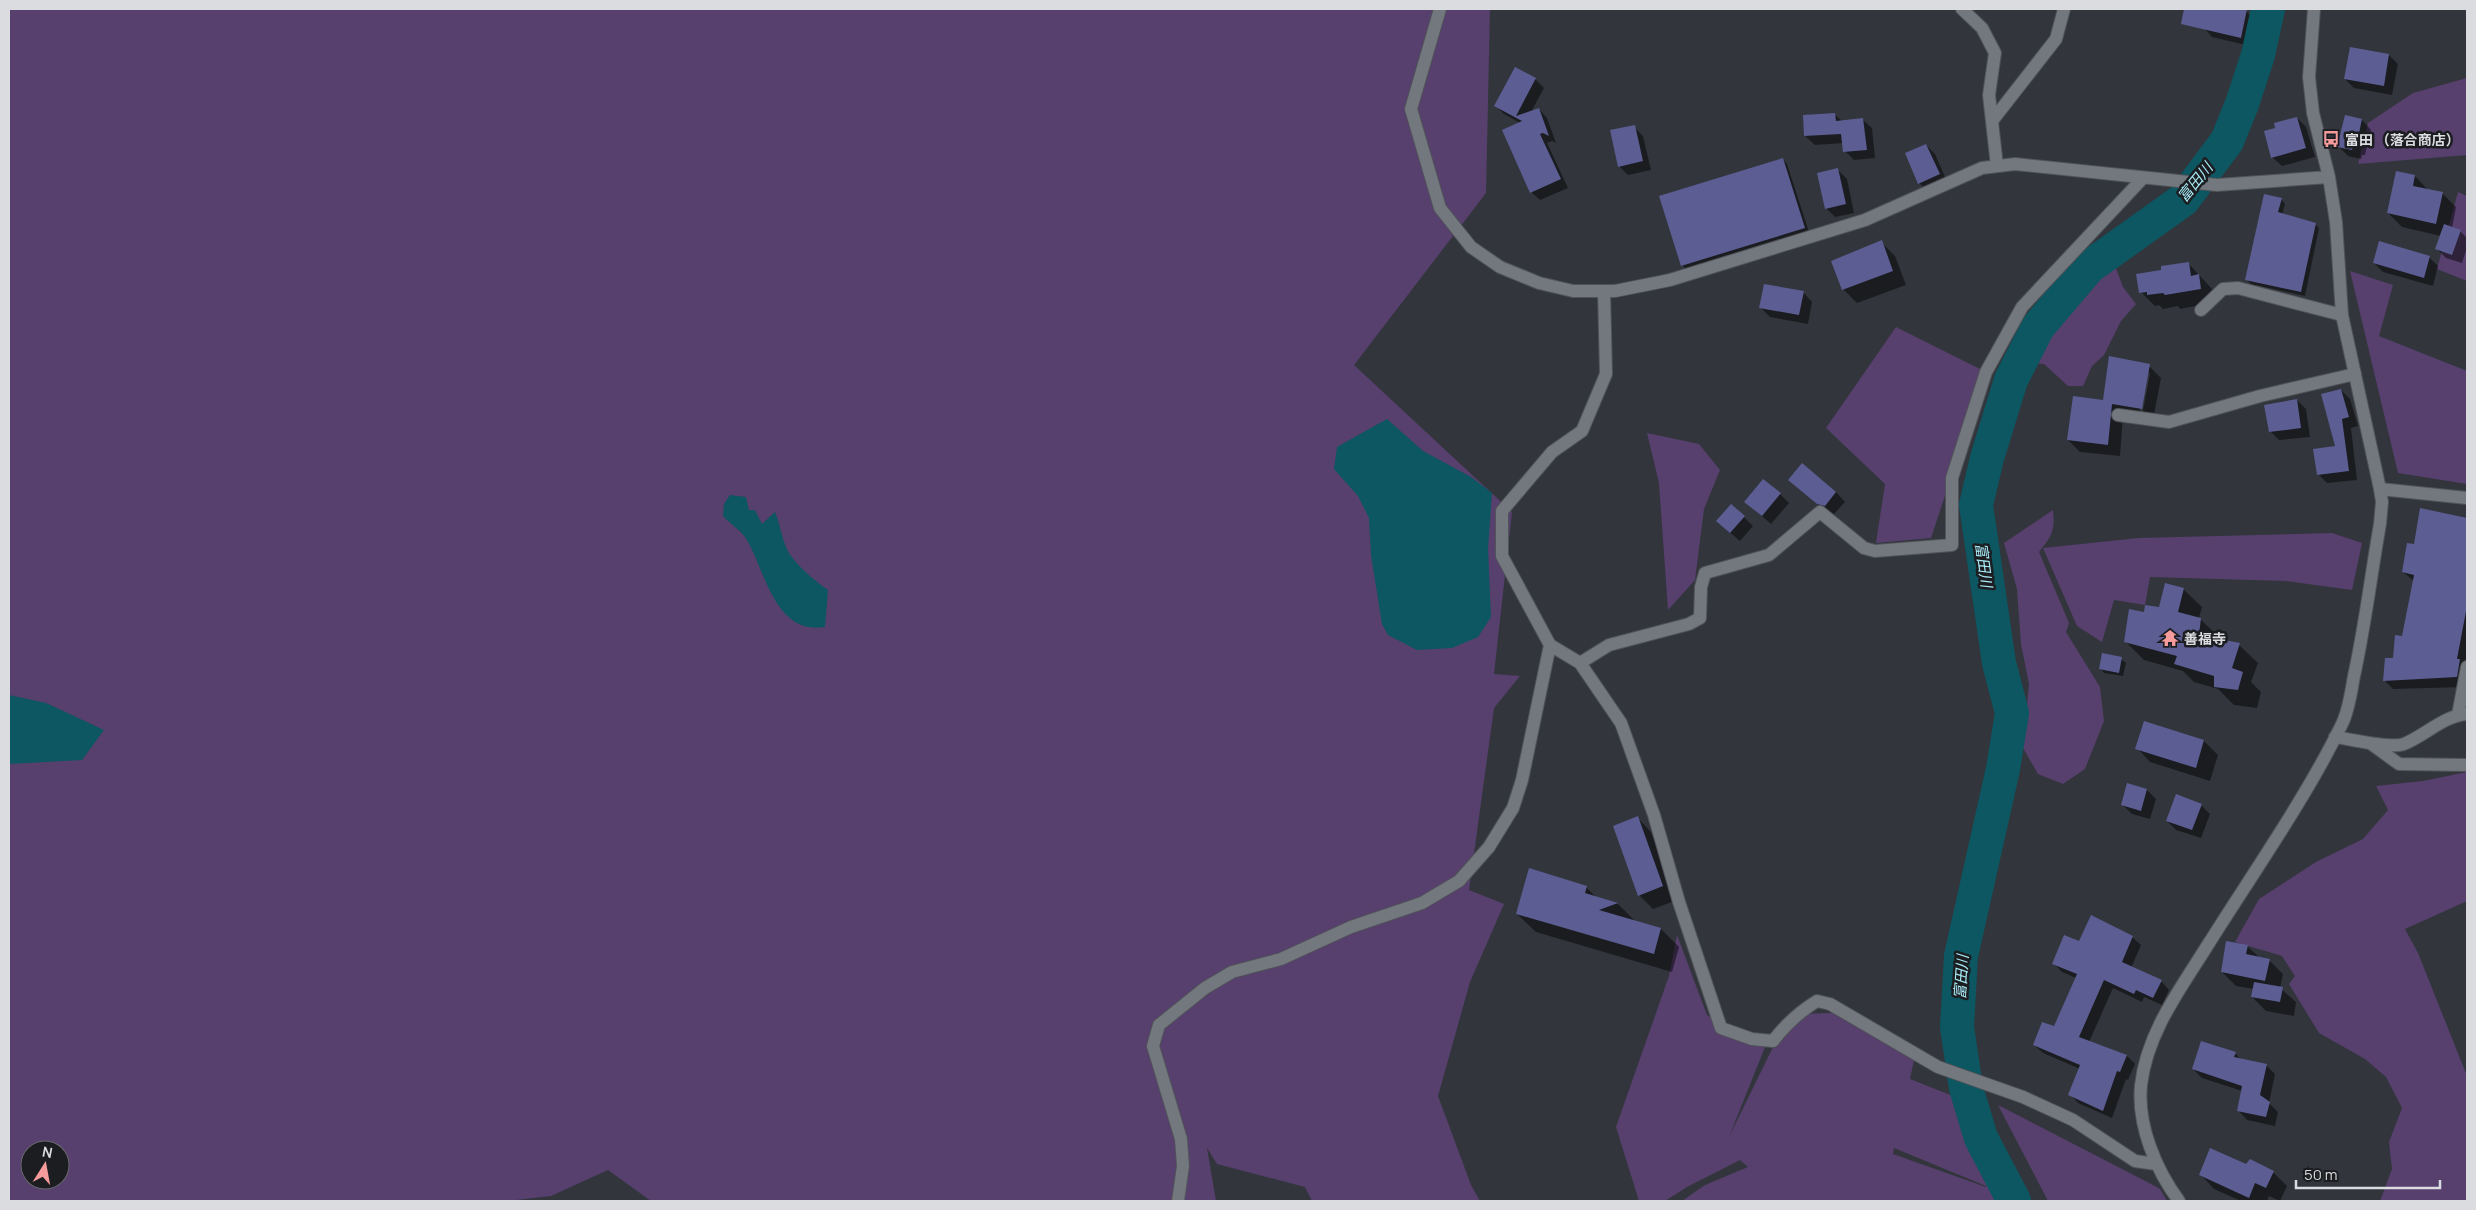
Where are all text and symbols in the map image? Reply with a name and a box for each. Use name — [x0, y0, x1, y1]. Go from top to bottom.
bus stop icon: 富田 （落合商店） — [2321, 129, 2341, 149]
place label: 富田 （落合商店） — [2345, 130, 2460, 149]
water label: 富田川 — [2173, 156, 2219, 206]
water label: 富田川 — [1970, 541, 1998, 591]
temple icon: 善福寺 — [2160, 628, 2180, 648]
place label: 善福寺 — [2184, 629, 2226, 648]
water label: 富田川 — [1949, 952, 1973, 1000]
north arrow — [20, 1140, 70, 1190]
text: N — [41, 1141, 54, 1162]
scale bar — [2296, 1158, 2440, 1190]
text: 50 m — [2304, 1164, 2338, 1185]

